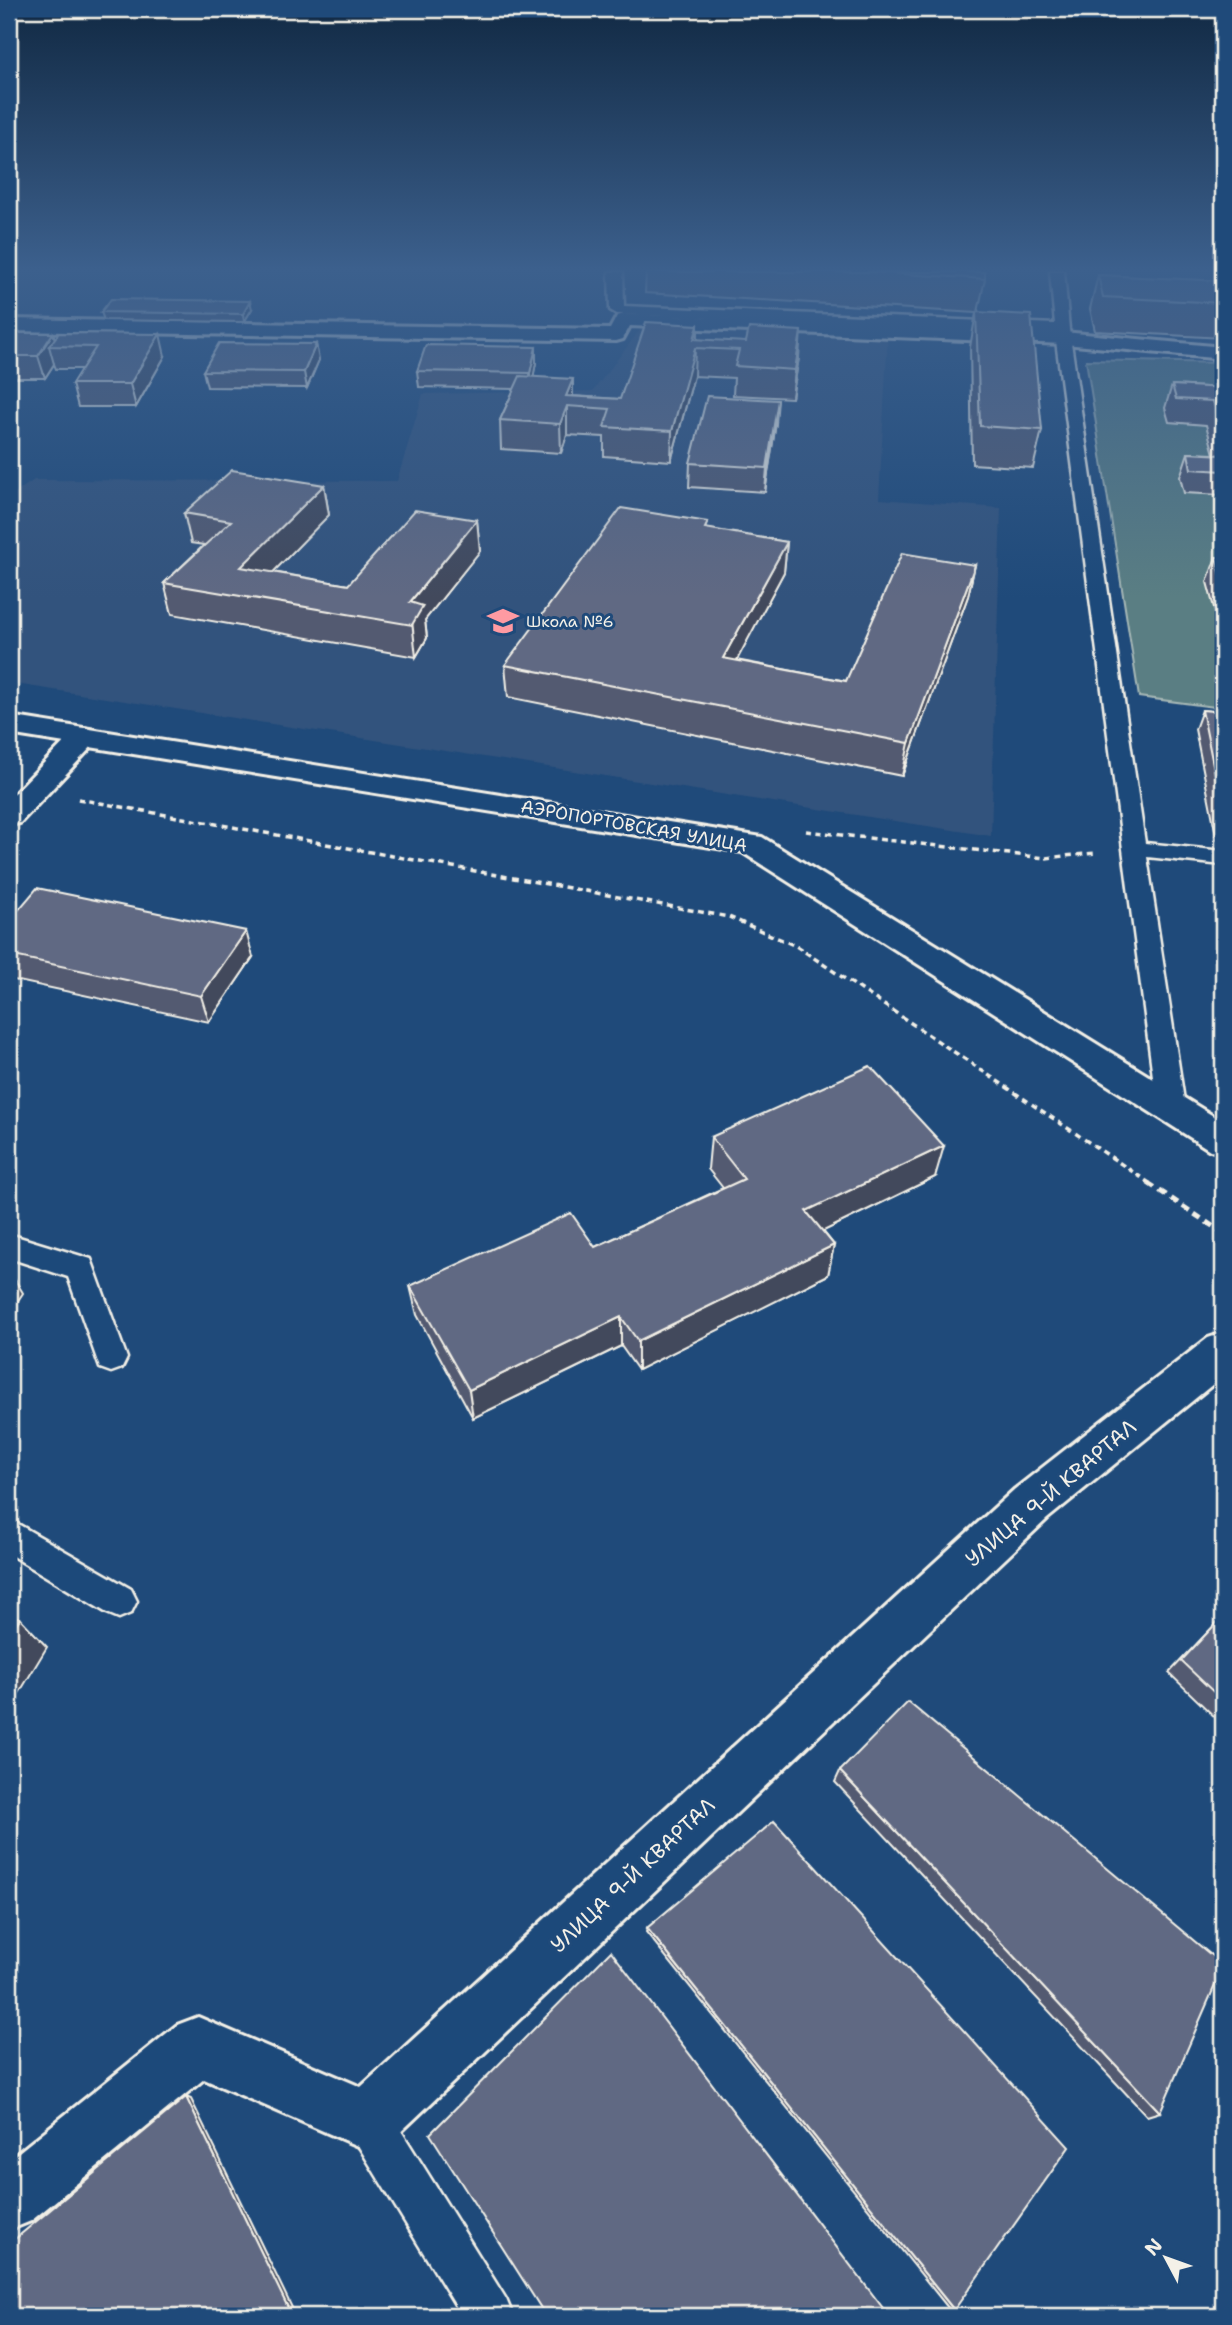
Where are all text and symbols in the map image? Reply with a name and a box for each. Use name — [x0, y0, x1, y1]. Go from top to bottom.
school or university icon: Школа №6 — [486, 604, 520, 638]
place label: Школа №6 — [526, 611, 614, 632]
street label: АЭРОПОРТОВСКАЯ УЛИЦА — [519, 794, 749, 858]
street label: УЛИЦА 9-Й КВАРТАЛ — [959, 1413, 1143, 1573]
street label: УЛИЦА 9-Й КВАРТАЛ — [545, 1791, 721, 1959]
north arrow — [1130, 2224, 1200, 2294]
text: N — [1139, 2233, 1168, 2261]

